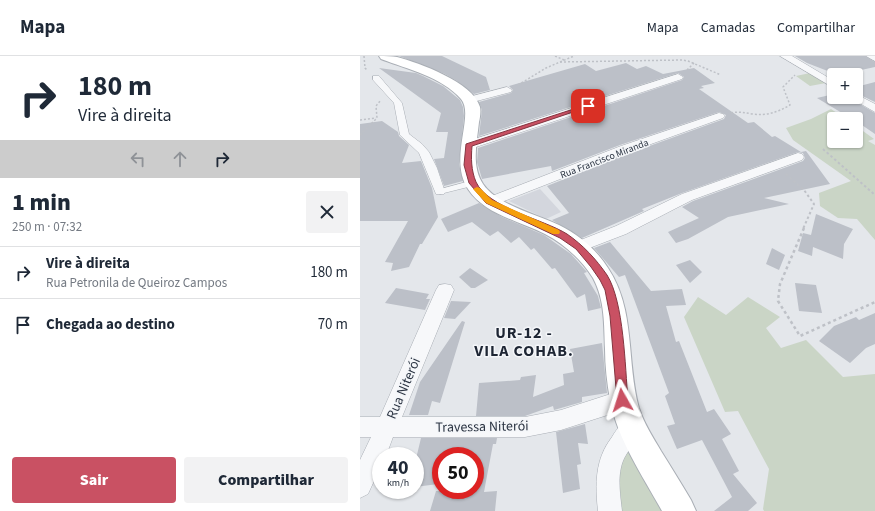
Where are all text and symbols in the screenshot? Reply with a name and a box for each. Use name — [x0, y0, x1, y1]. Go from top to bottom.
text: Mapa — [20, 14, 65, 41]
text: Mapa — [647, 18, 679, 38]
text: Camadas — [701, 18, 755, 38]
text: Compartilhar — [777, 18, 855, 38]
text: 180 m — [78, 66, 152, 106]
map controls — [827, 68, 863, 148]
button: + — [827, 68, 863, 104]
icon: right — [12, 72, 64, 124]
pin — [571, 89, 605, 123]
icon: arrive — [577, 95, 599, 117]
text: Vire à direita — [78, 103, 172, 128]
button: − — [827, 112, 863, 148]
street label: Rua Francisco Miranda — [558, 136, 651, 182]
icon: left — [127, 148, 149, 170]
icon: ahead — [169, 148, 191, 170]
icon: right — [211, 148, 233, 170]
text: 1 min — [12, 185, 71, 220]
button: close — [306, 191, 348, 233]
text: 250 m · 07:32 — [12, 218, 82, 236]
text: Vire à direita — [46, 253, 130, 274]
icon: right — [12, 262, 34, 284]
text: 180 m — [310, 262, 348, 283]
text: Rua Petronila de Queiroz Campos — [46, 274, 227, 292]
icon: arrive — [12, 314, 34, 336]
text: Chegada ao destino — [46, 314, 175, 335]
text: 70 m — [318, 314, 348, 335]
district label: UR-12 - VILA COHAB. — [473, 322, 574, 362]
street label: Rua Niterói — [382, 354, 426, 422]
position arrow — [601, 379, 643, 421]
street label: Travessa Niterói — [435, 416, 529, 438]
speed limit sign: 50 — [432, 447, 484, 499]
text: 40 — [387, 454, 409, 482]
button: Sair — [12, 457, 176, 503]
button: Compartilhar — [184, 457, 348, 503]
text: km/h — [387, 476, 409, 490]

